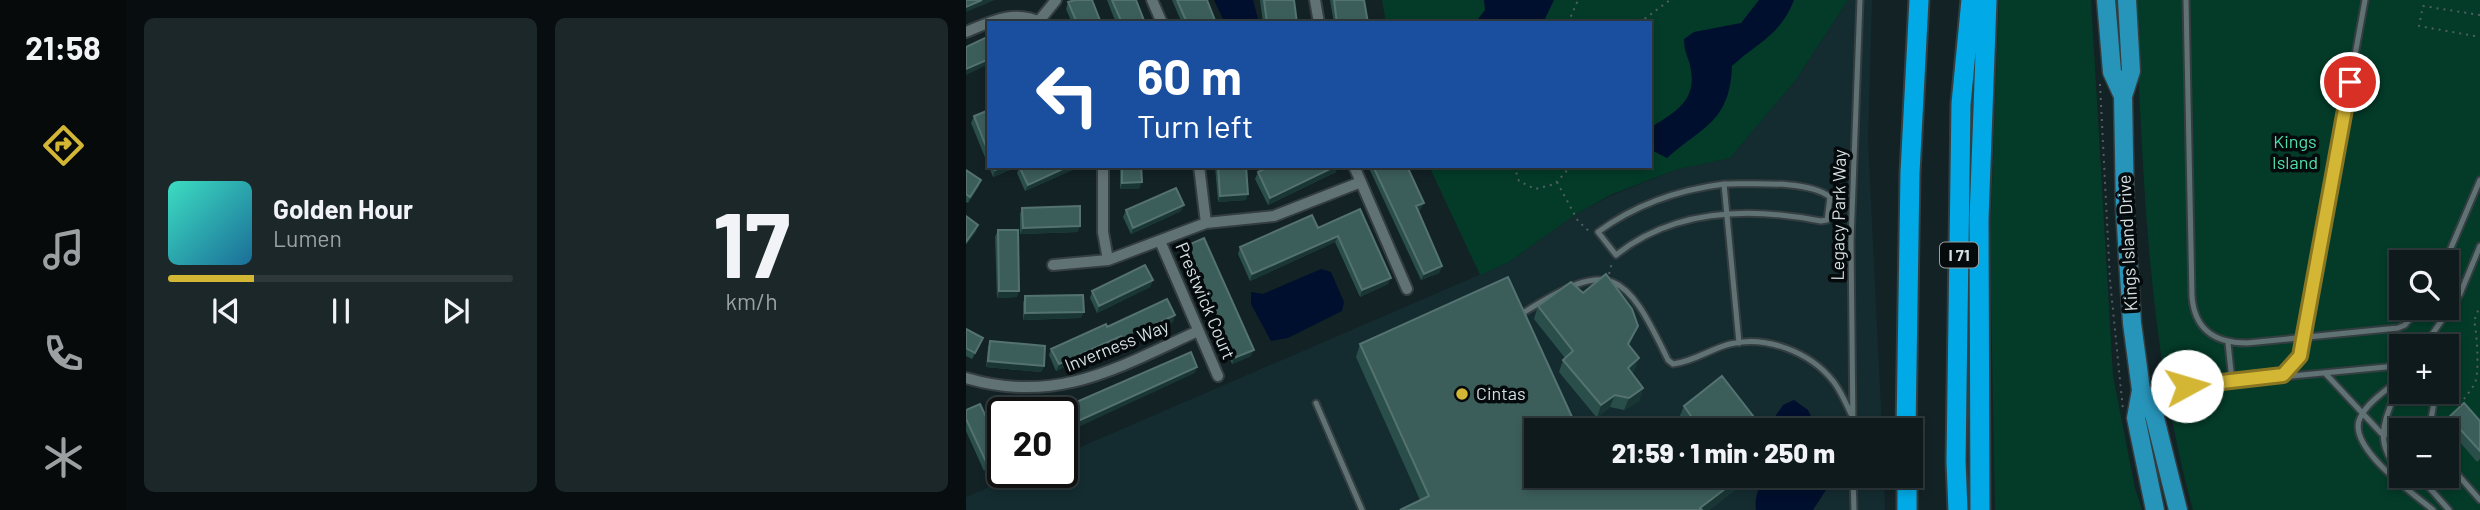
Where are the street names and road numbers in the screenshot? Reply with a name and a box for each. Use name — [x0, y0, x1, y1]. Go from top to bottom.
street label: Legacy Park Way — [1826, 149, 1850, 281]
street label: Kings Island Drive — [2112, 174, 2142, 312]
street label: Prestwick Court — [1171, 239, 1240, 362]
road number: I 71 — [1940, 243, 1978, 268]
street label: Inverness Way — [1061, 314, 1172, 376]

